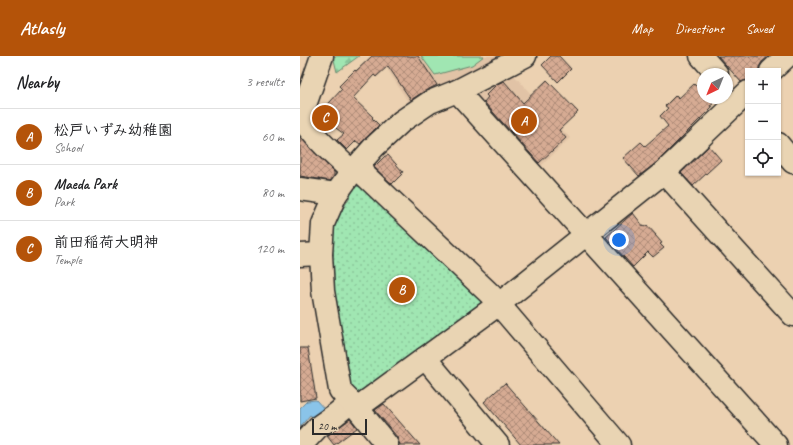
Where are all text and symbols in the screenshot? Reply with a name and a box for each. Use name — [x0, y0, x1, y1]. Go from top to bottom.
text: Atlasly — [20, 16, 64, 40]
text: Map — [632, 20, 653, 37]
text: Directions — [675, 20, 724, 37]
text: Saved — [746, 20, 773, 37]
north arrow — [697, 68, 733, 104]
map controls — [745, 68, 781, 176]
button: + — [745, 68, 781, 104]
text: Nearby — [16, 72, 59, 93]
text: 3 results — [246, 74, 284, 90]
pin: C — [312, 103, 338, 133]
button: − — [745, 104, 781, 140]
pin: A — [511, 106, 537, 136]
text: 松戸いずみ幼稚園 — [54, 121, 173, 140]
text: A — [26, 129, 32, 145]
text: 60 m — [262, 129, 284, 145]
text: School — [54, 140, 82, 156]
button: locate — [745, 140, 781, 176]
text: Maeda Park — [54, 175, 117, 194]
text: B — [26, 185, 32, 201]
text: 80 m — [262, 185, 284, 201]
text: Park — [54, 194, 75, 210]
your location — [609, 230, 629, 250]
text: 前田稲荷大明神 — [54, 233, 159, 252]
text: C — [26, 241, 32, 257]
text: 120 m — [256, 241, 284, 257]
text: Temple — [54, 252, 82, 268]
pin: B — [389, 275, 415, 305]
scale bar — [312, 417, 367, 436]
text: 20 m — [318, 419, 337, 433]

